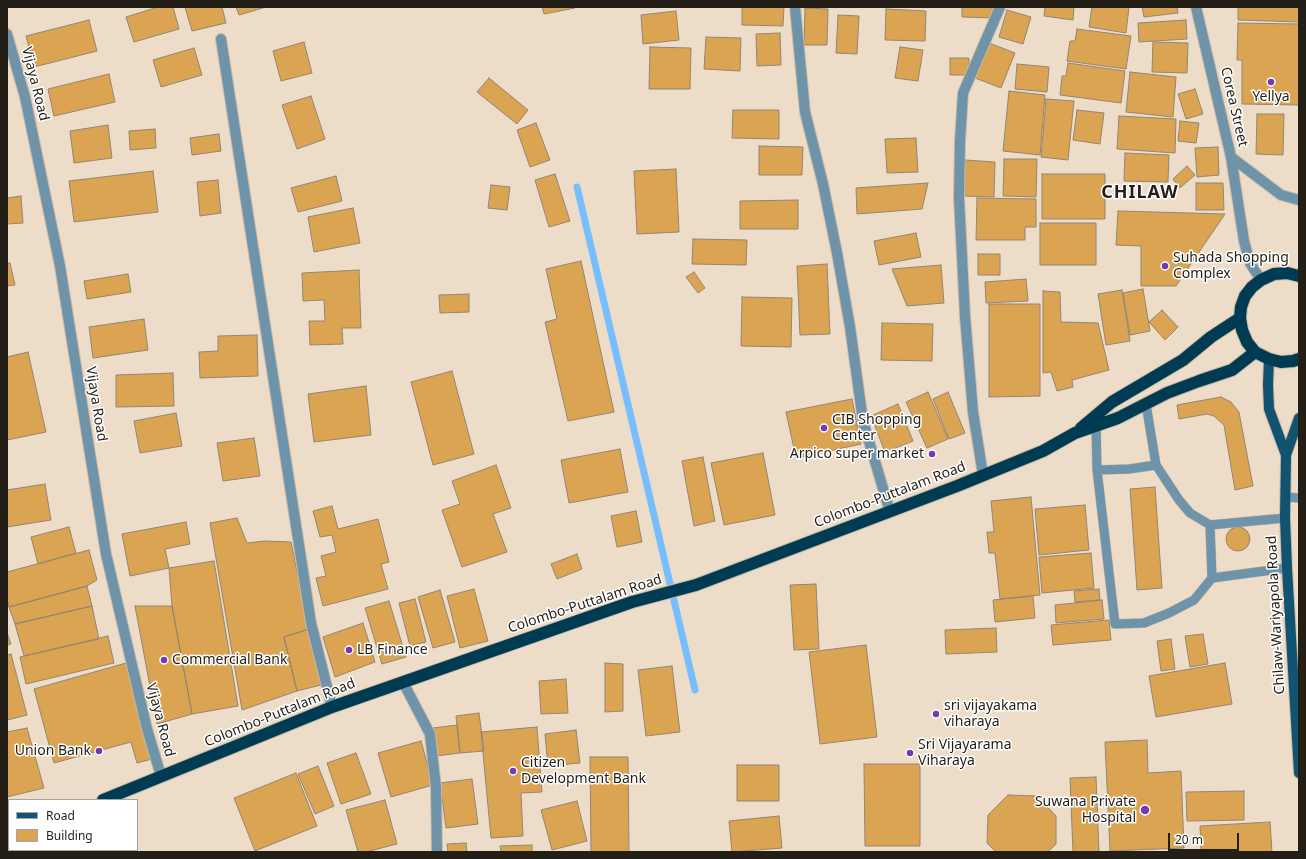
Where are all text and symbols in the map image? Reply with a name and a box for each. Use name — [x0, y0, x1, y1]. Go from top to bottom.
street label: Vijaya Road — [18, 45, 52, 123]
street label: Corea Street — [1217, 66, 1251, 148]
marker: Yellya — [1266, 77, 1276, 87]
place label: Yellya — [1252, 89, 1290, 105]
district label: CHILAW — [1101, 182, 1179, 204]
place label: Suhada Shopping Complex — [1173, 250, 1289, 282]
marker: Suhada Shopping Complex — [1160, 261, 1170, 271]
street label: Vijaya Road — [82, 365, 110, 443]
place label: CIB Shopping Center — [832, 412, 921, 444]
marker: CIB Shopping Center — [819, 423, 829, 433]
place label: Arpico super market — [790, 446, 924, 462]
marker: Arpico super market — [927, 449, 937, 459]
street label: Colombo-Puttalam Road — [812, 458, 968, 532]
street label: Chilaw-Wariyapola Road — [1263, 535, 1289, 695]
street label: Colombo-Puttalam Road — [506, 571, 664, 637]
place label: LB Finance — [357, 642, 428, 658]
marker: LB Finance — [344, 645, 354, 655]
place label: Commercial Bank — [172, 652, 287, 668]
marker: Commercial Bank — [159, 655, 169, 665]
street label: Colombo-Puttalam Road — [202, 675, 358, 751]
street label: Vijaya Road — [142, 681, 178, 759]
place label: sri vijayakama viharaya — [944, 698, 1037, 730]
marker: sri vijayakama viharaya — [931, 709, 941, 719]
place label: Sri Vijayarama Viharaya — [918, 737, 1011, 770]
place label: Union Bank — [15, 743, 91, 759]
marker: Union Bank — [94, 746, 104, 756]
marker: Sri Vijayarama Viharaya — [905, 748, 915, 758]
place label: Citizen Development Bank — [521, 755, 646, 788]
marker: Citizen Development Bank — [508, 766, 518, 776]
place label: Suwana Private Hospital — [1035, 794, 1136, 826]
legend — [8, 799, 138, 851]
marker: Suwana Private Hospital — [1139, 804, 1151, 816]
text: Road — [46, 807, 75, 824]
scale bar — [1170, 825, 1241, 851]
text: Building — [46, 827, 93, 844]
text: 20 m — [1175, 831, 1203, 848]

